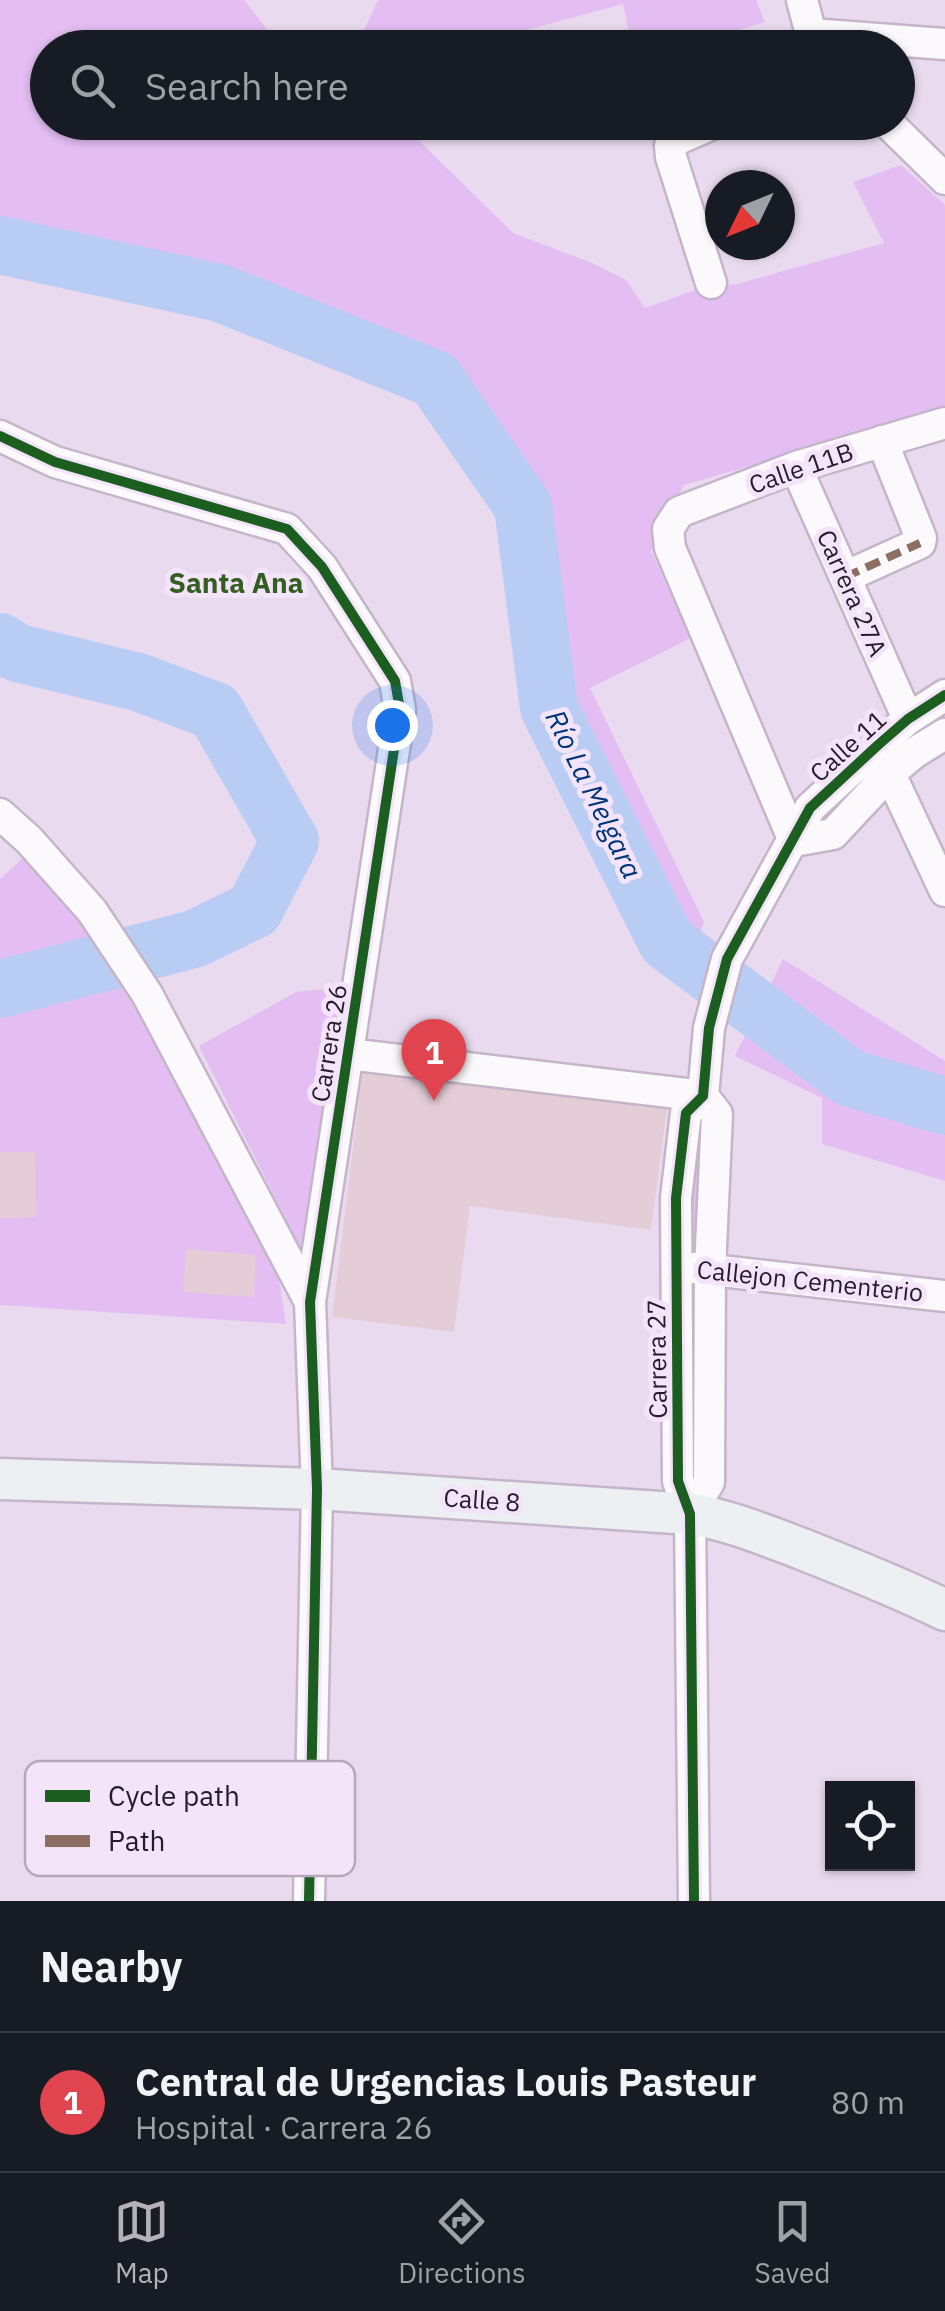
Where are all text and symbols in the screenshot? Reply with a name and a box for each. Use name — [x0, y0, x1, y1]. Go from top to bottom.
search box — [30, 30, 915, 140]
icon: search — [65, 58, 120, 113]
text: Search here — [145, 61, 349, 110]
north arrow — [705, 170, 795, 260]
street label: Calle 11B — [744, 434, 857, 501]
street label: Carrera 27A — [810, 524, 895, 661]
district label: Santa Ana — [168, 564, 304, 601]
your location — [367, 700, 418, 751]
water label: Río La Melgara — [538, 703, 651, 884]
street label: Calle 11 — [802, 703, 893, 789]
street label: Carrera 26 — [303, 981, 354, 1104]
pin: 1 — [402, 1018, 466, 1101]
street label: Callejon Cementerio — [695, 1252, 925, 1309]
street label: Carrera 27 — [639, 1299, 674, 1419]
street label: Calle 8 — [442, 1480, 522, 1519]
legend — [25, 1761, 355, 1876]
text: Cycle path — [108, 1777, 240, 1814]
map controls — [825, 1781, 915, 1871]
button: locate — [825, 1781, 915, 1871]
text: Path — [108, 1822, 165, 1859]
text: Nearby — [40, 1939, 182, 1994]
text: Central de Urgencias Louis Pasteur — [135, 2057, 756, 2106]
text: 1 — [63, 2081, 82, 2123]
text: 80 m — [831, 2081, 905, 2123]
text: Hospital · Carrera 26 — [135, 2106, 433, 2148]
tab: Map — [114, 2194, 169, 2291]
tab: Directions — [398, 2194, 526, 2291]
tab: Saved — [754, 2194, 831, 2291]

